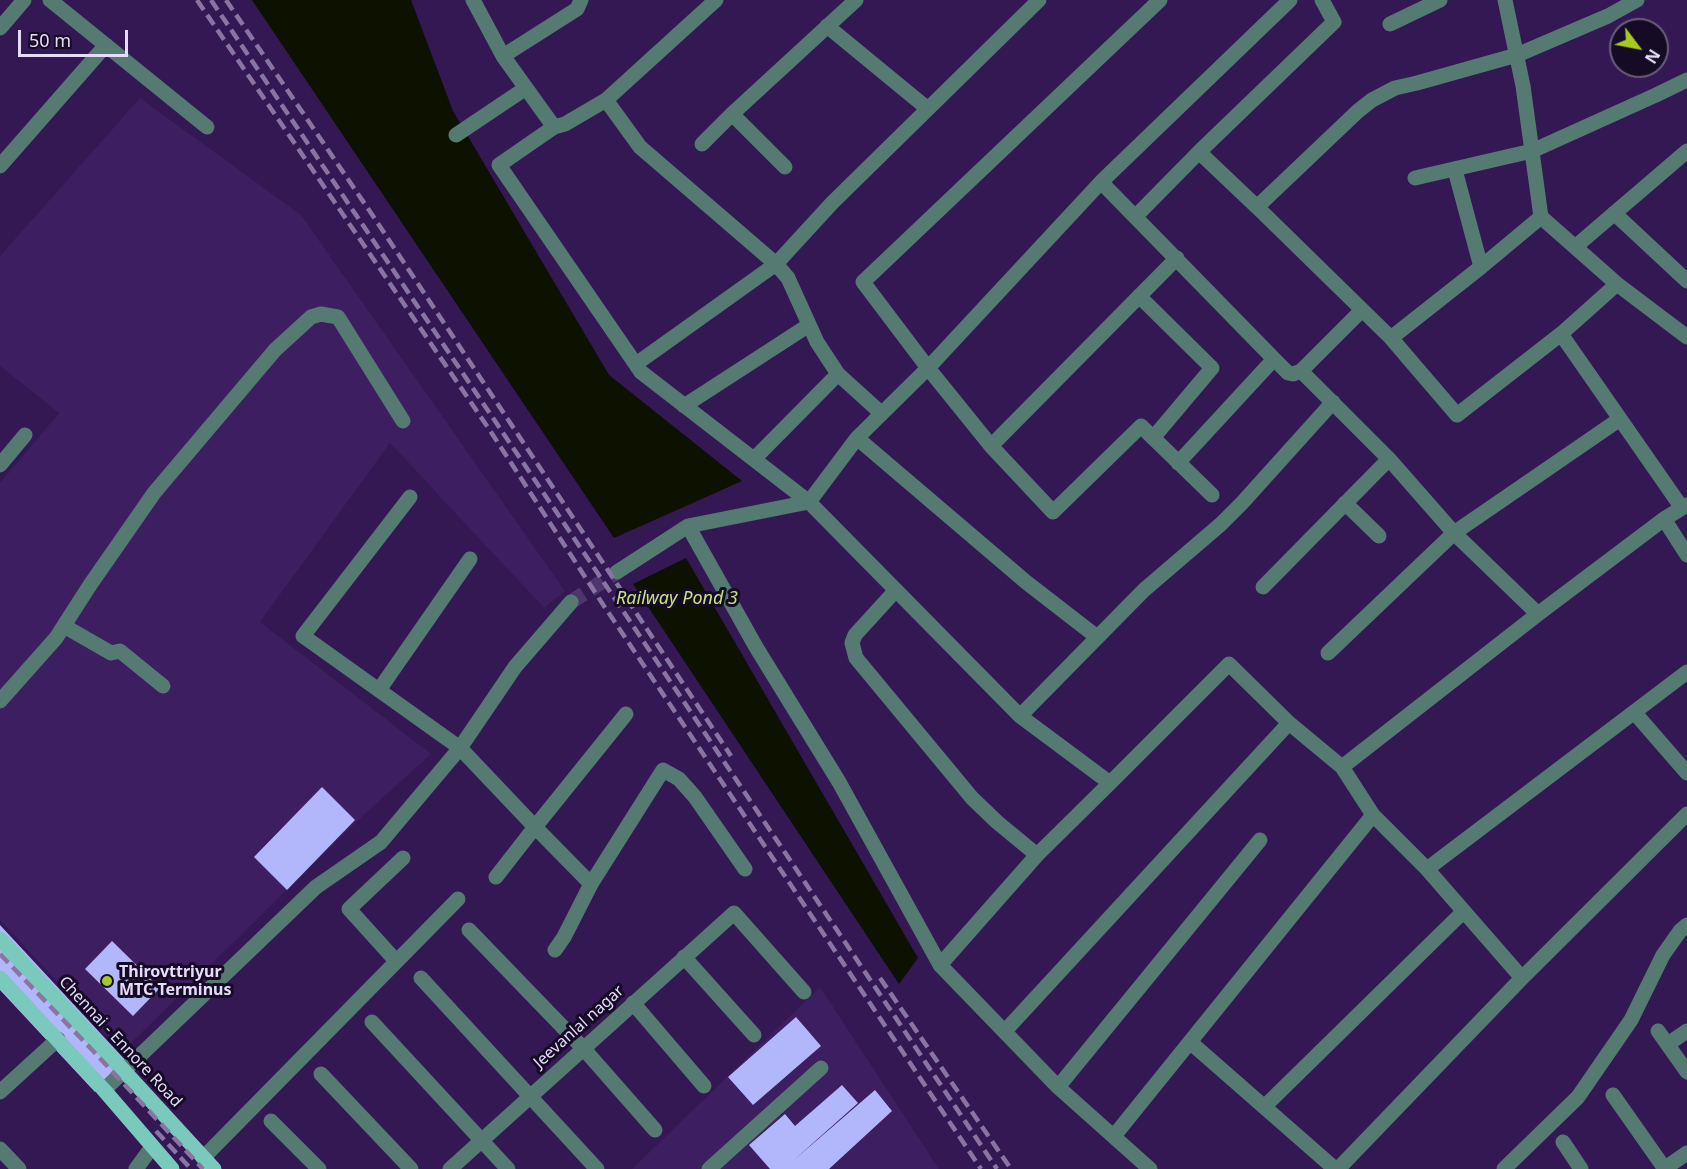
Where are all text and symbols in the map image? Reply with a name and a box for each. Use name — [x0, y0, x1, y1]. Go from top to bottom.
scale bar — [21, 18, 130, 56]
north arrow — [1609, 18, 1669, 78]
text: 50 m — [29, 28, 71, 52]
text: N — [1640, 45, 1665, 68]
water label: Railway Pond 3 — [616, 588, 738, 610]
place label: Thirovttriyur MTC Terminus — [119, 962, 231, 1000]
street label: Chennai - Ennore Road — [54, 973, 186, 1111]
marker: Thirovttriyur MTC Terminus — [100, 974, 114, 988]
street label: Jeevanlal nagar — [530, 981, 628, 1073]

